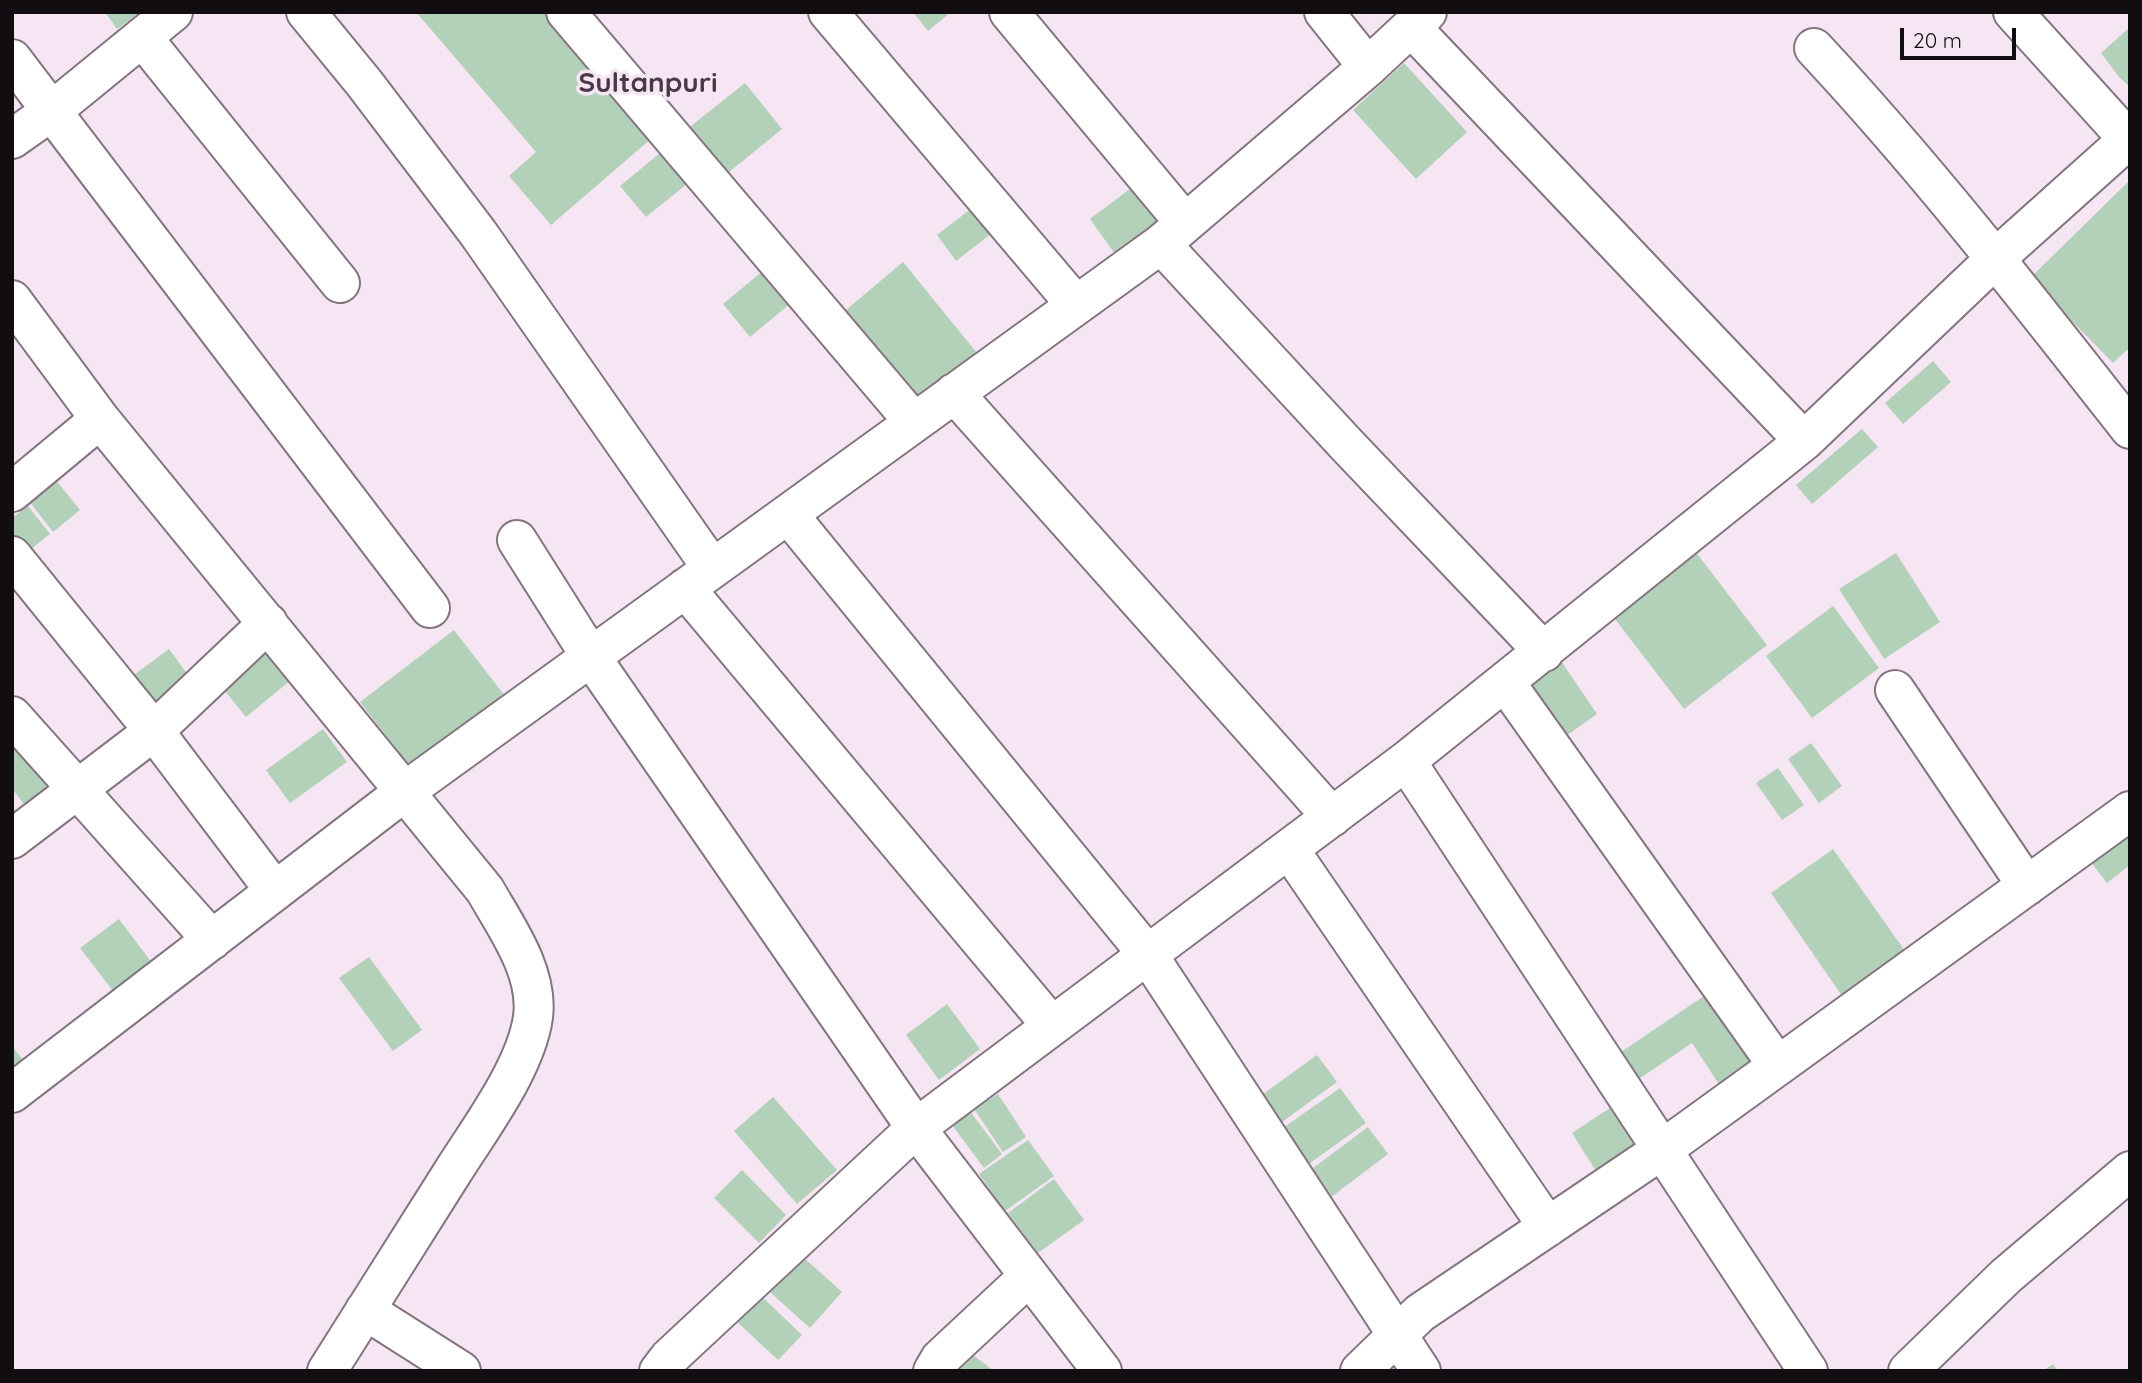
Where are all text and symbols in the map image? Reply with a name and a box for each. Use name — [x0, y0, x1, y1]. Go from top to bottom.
scale bar — [1904, 14, 2020, 58]
text: 20 m — [1913, 27, 1962, 53]
district label: Sultanpuri — [578, 67, 718, 101]

